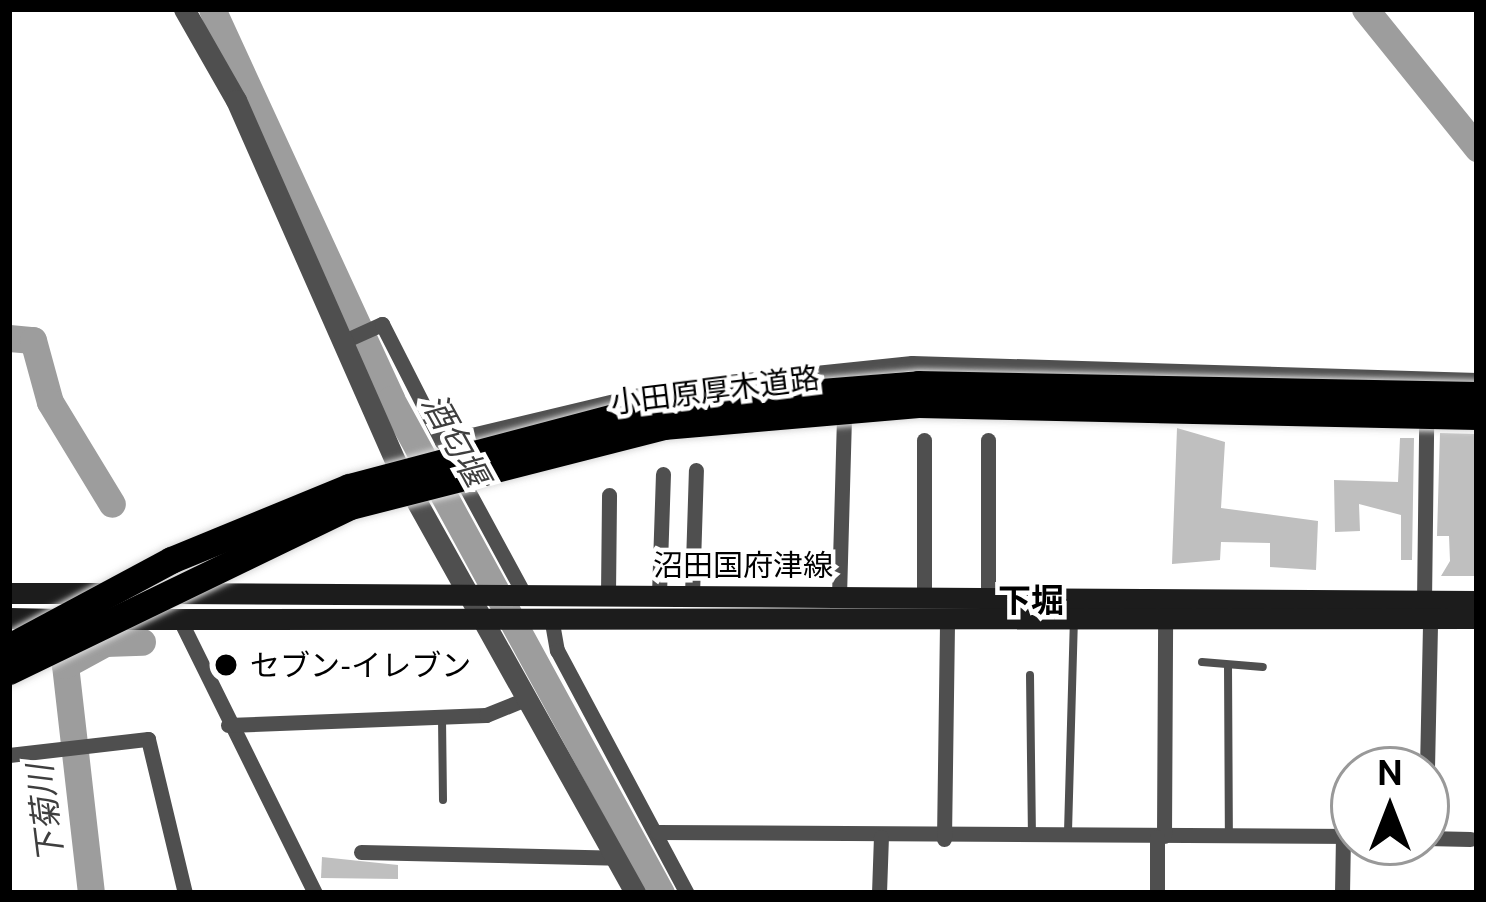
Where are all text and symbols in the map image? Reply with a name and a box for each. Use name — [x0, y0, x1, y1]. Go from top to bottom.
street label: 小田原厚木道路 — [609, 359, 821, 421]
water label: 酒匂堰 — [414, 387, 496, 493]
street label: 沼田国府津線 — [653, 547, 833, 583]
district label: 下堀 — [998, 581, 1064, 621]
place label: セブン-イレブン — [250, 647, 471, 683]
marker: セブン-イレブン — [213, 652, 239, 678]
north arrow — [1330, 746, 1450, 866]
text: N — [1377, 754, 1403, 792]
water label: 下菊川 — [20, 762, 72, 866]

